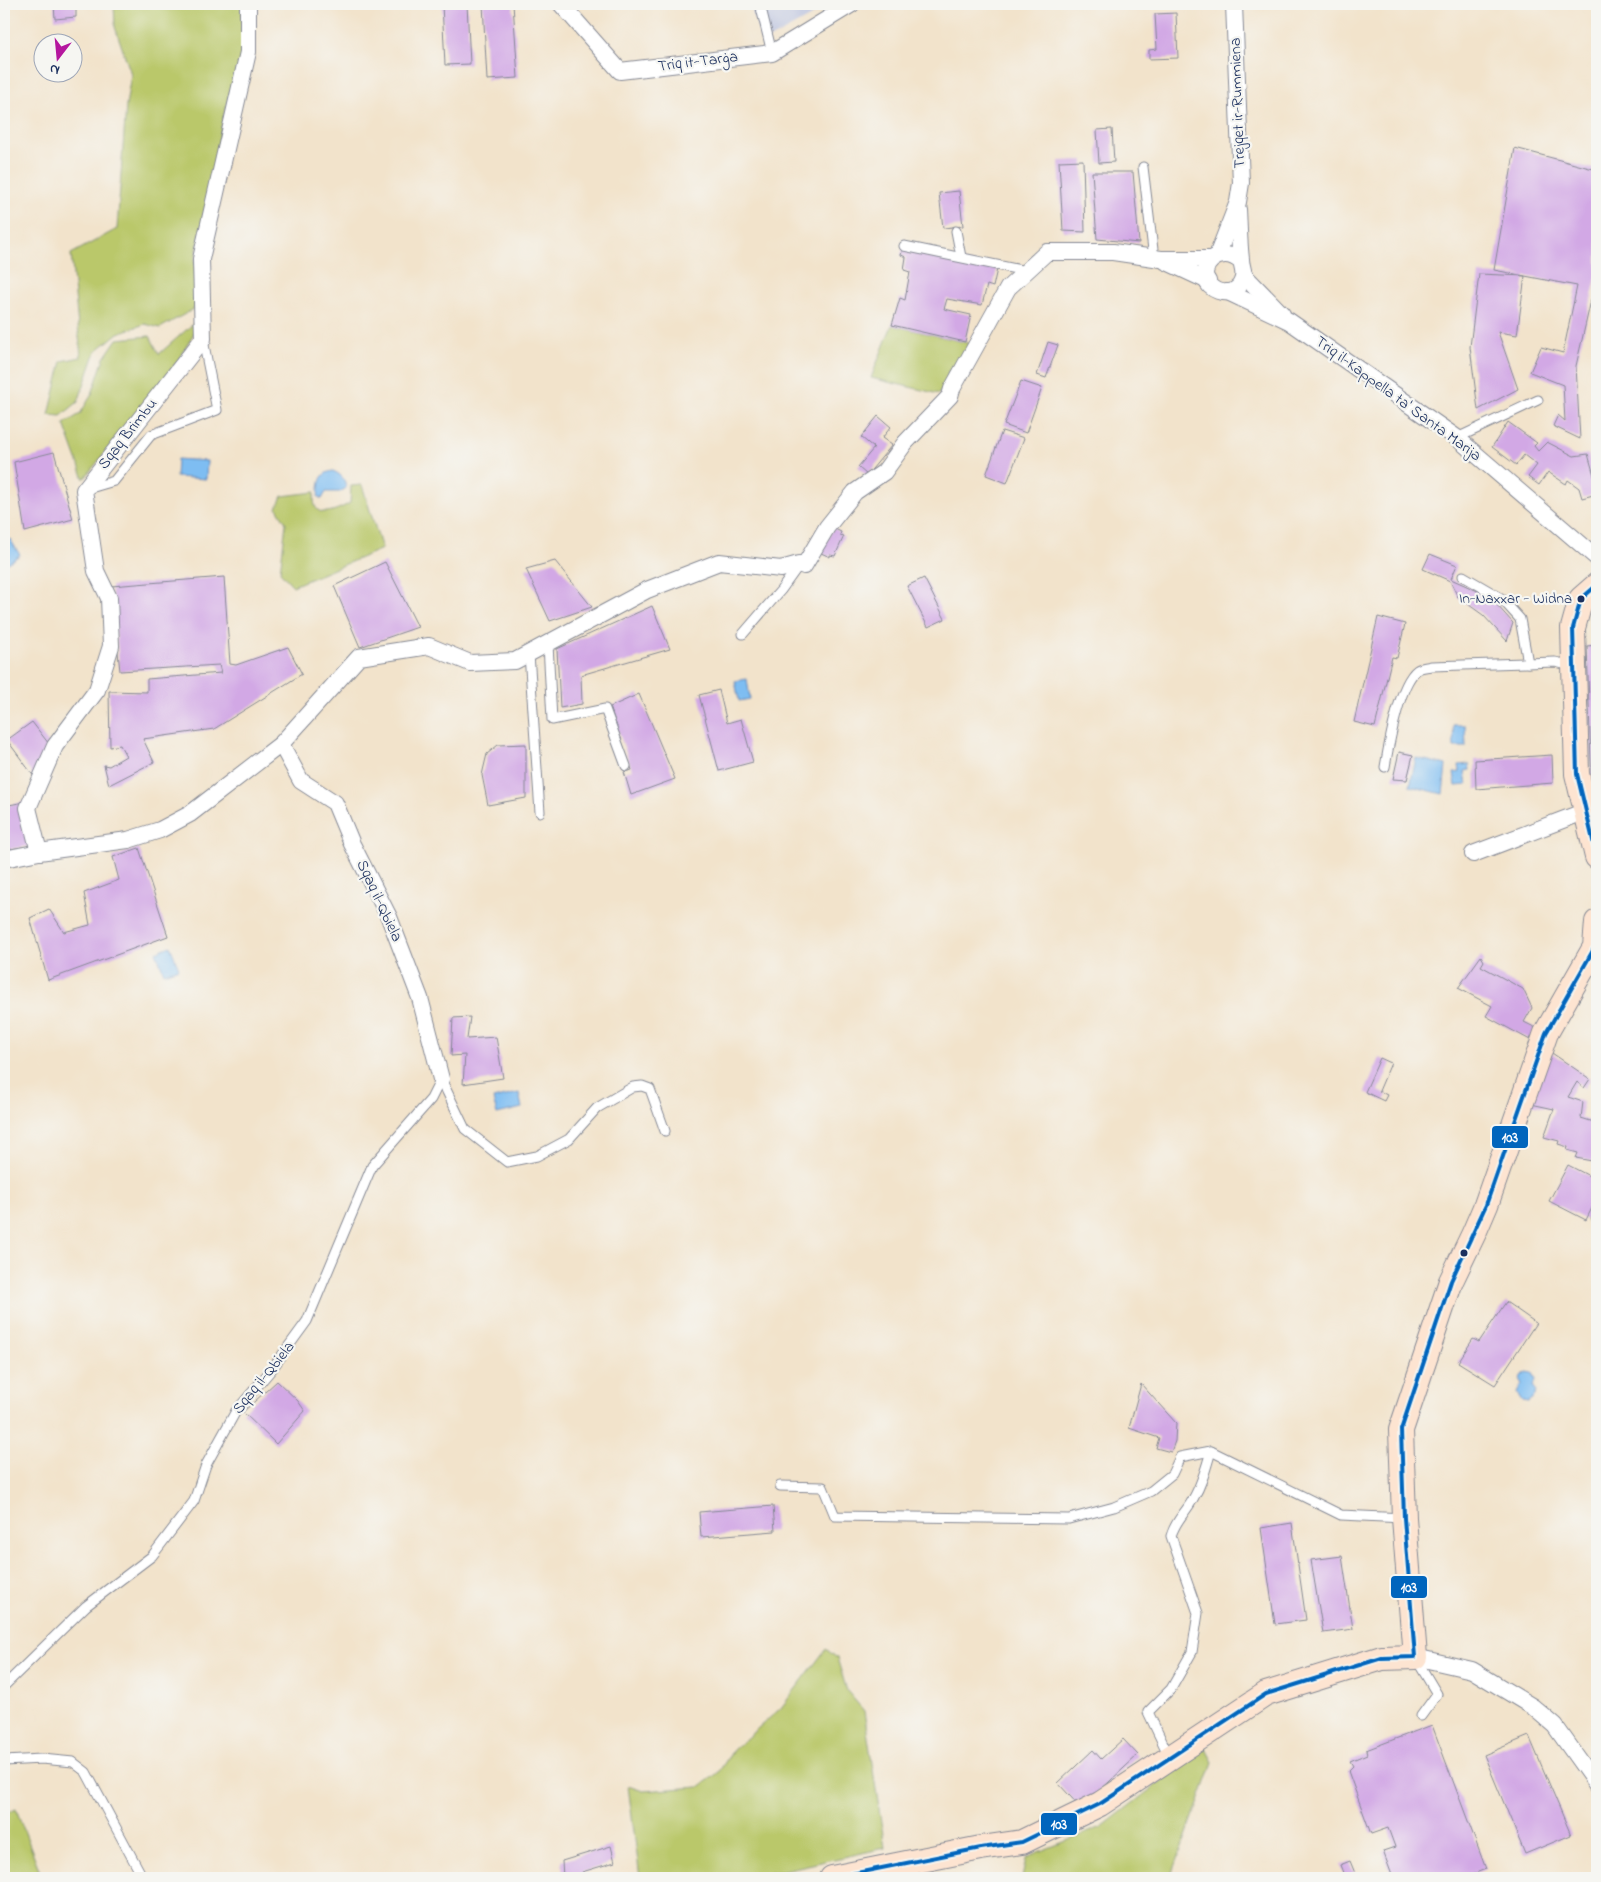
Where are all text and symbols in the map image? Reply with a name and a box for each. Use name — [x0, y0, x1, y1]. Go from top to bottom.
north arrow — [32, 32, 82, 82]
street label: Trejqet ir-Rummiena — [1224, 37, 1252, 169]
street label: Triq it-Tarġa — [657, 45, 739, 79]
text: N — [47, 58, 62, 80]
street label: Triq il-Kappella ta' Santa Marija — [1310, 330, 1486, 468]
street label: Sqaq Brimbu — [92, 393, 164, 475]
place label: In-Naxxar - Widna — [1459, 588, 1572, 610]
marker: In-Naxxar - Widna — [1576, 594, 1586, 604]
street label: Sqaq il-Qbiela — [350, 856, 408, 946]
line badge: 103 — [1491, 1125, 1529, 1149]
text: 103 — [1502, 1128, 1518, 1149]
unlabelled marker — [1459, 1248, 1469, 1258]
street label: Sqaq il-Qbiela — [227, 1336, 301, 1420]
line badge: 103 — [1390, 1575, 1428, 1599]
text: 103 — [1401, 1578, 1417, 1599]
line badge: 103 — [1040, 1812, 1078, 1836]
text: 103 — [1051, 1815, 1067, 1836]

